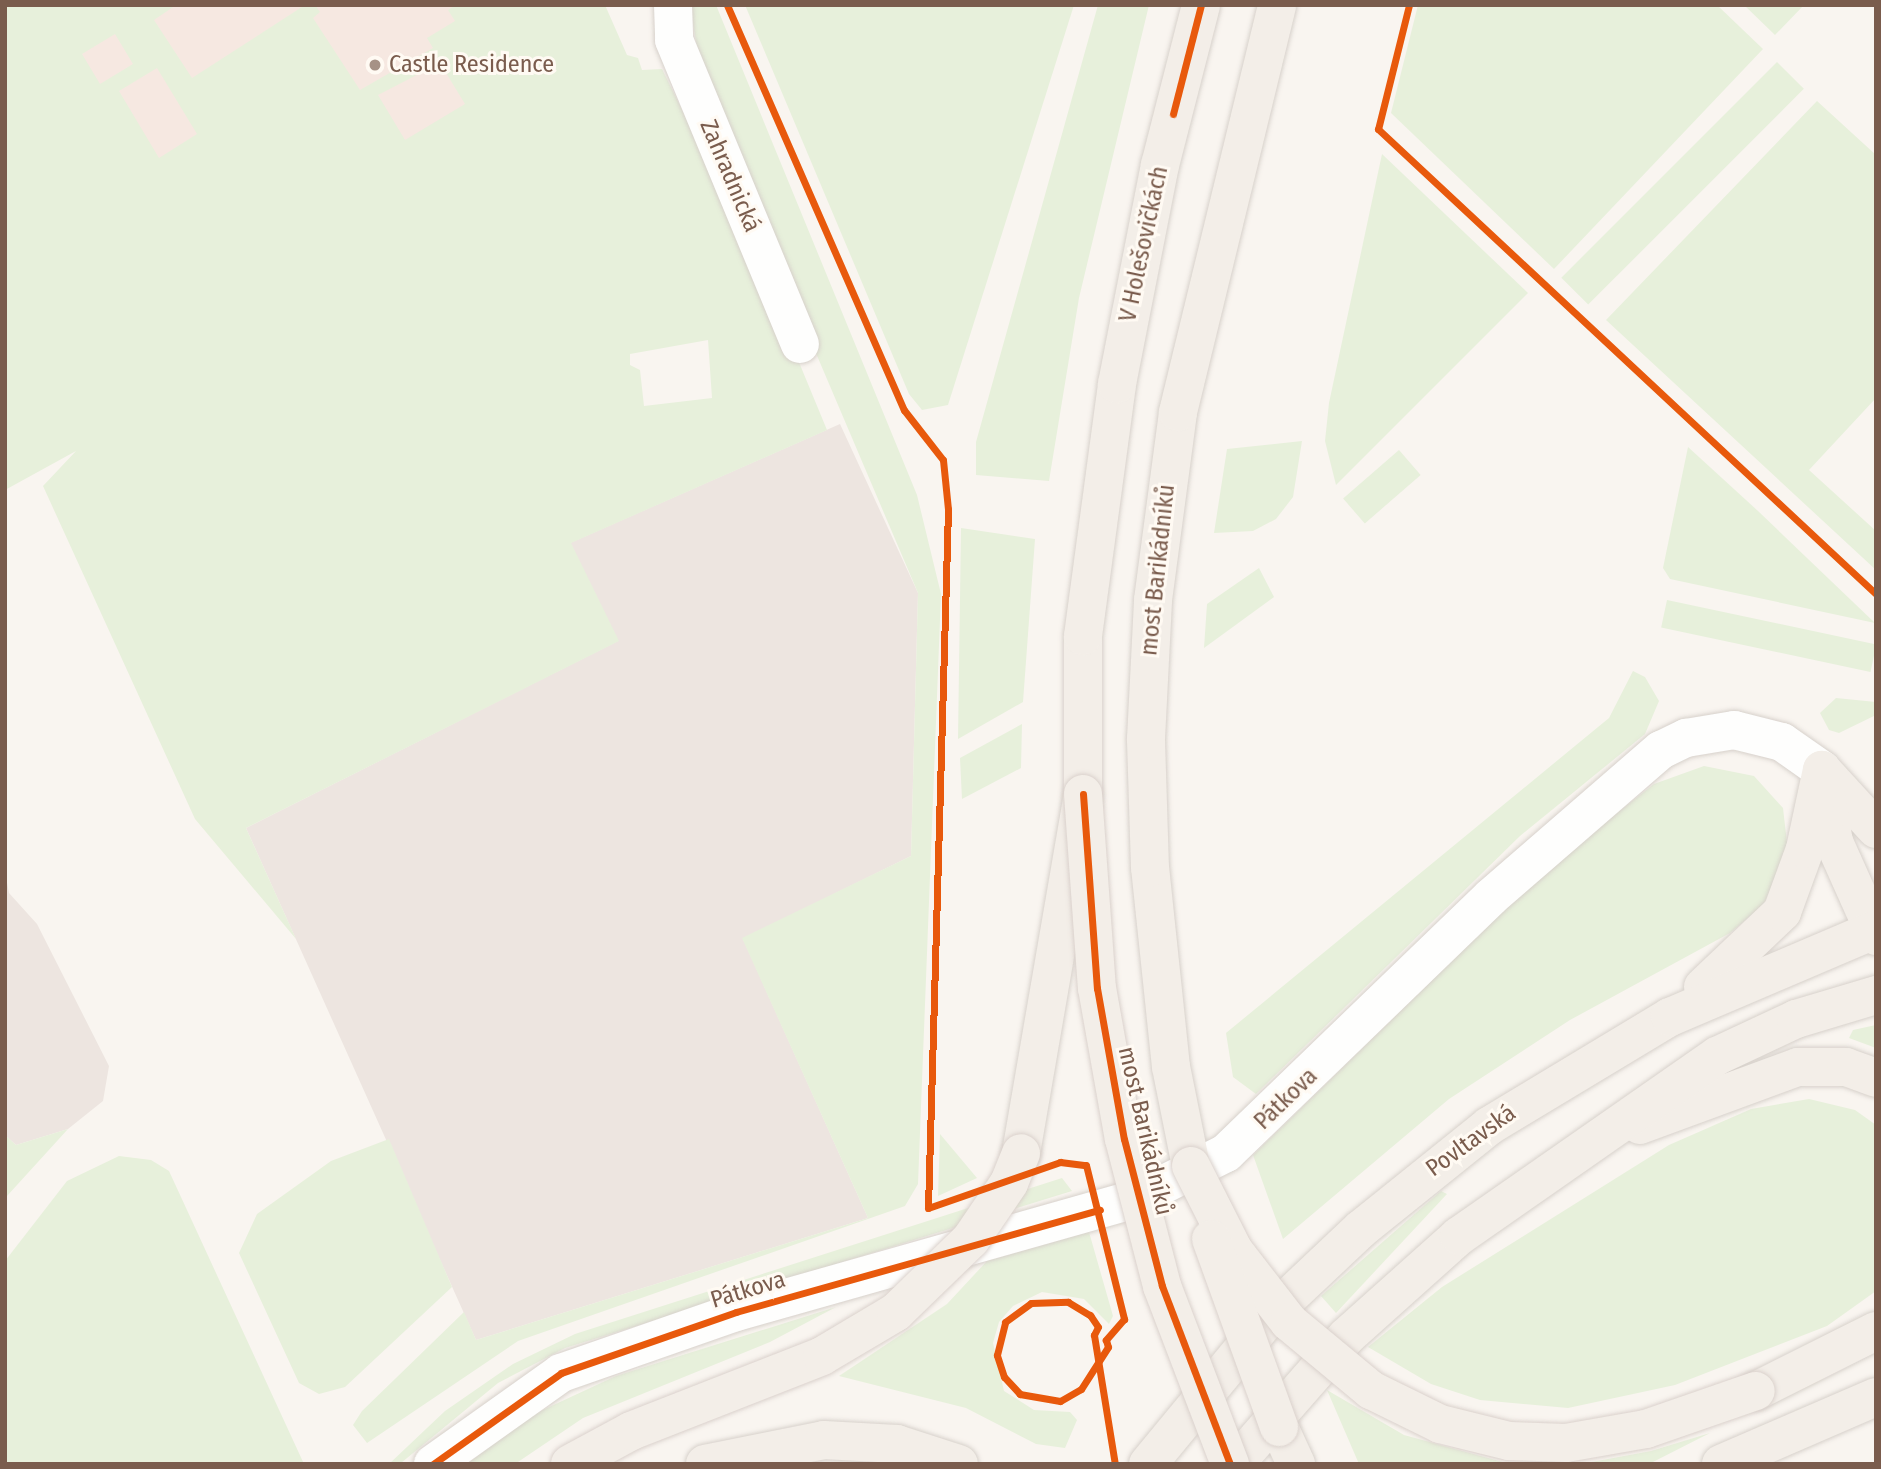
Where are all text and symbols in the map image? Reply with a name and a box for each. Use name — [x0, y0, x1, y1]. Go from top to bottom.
place label: Castle Residence — [389, 51, 554, 79]
marker: Castle Residence — [367, 57, 383, 73]
street label: Zahradnická — [693, 116, 767, 236]
street label: V Holešovičkách — [1113, 164, 1175, 324]
street label: most Barikádníků — [1135, 483, 1181, 657]
street label: most Barikádníků — [1112, 1044, 1178, 1218]
street label: Pátkova — [1248, 1062, 1324, 1136]
street label: Povltavská — [1421, 1099, 1521, 1183]
street label: Pátkova — [707, 1265, 789, 1315]

